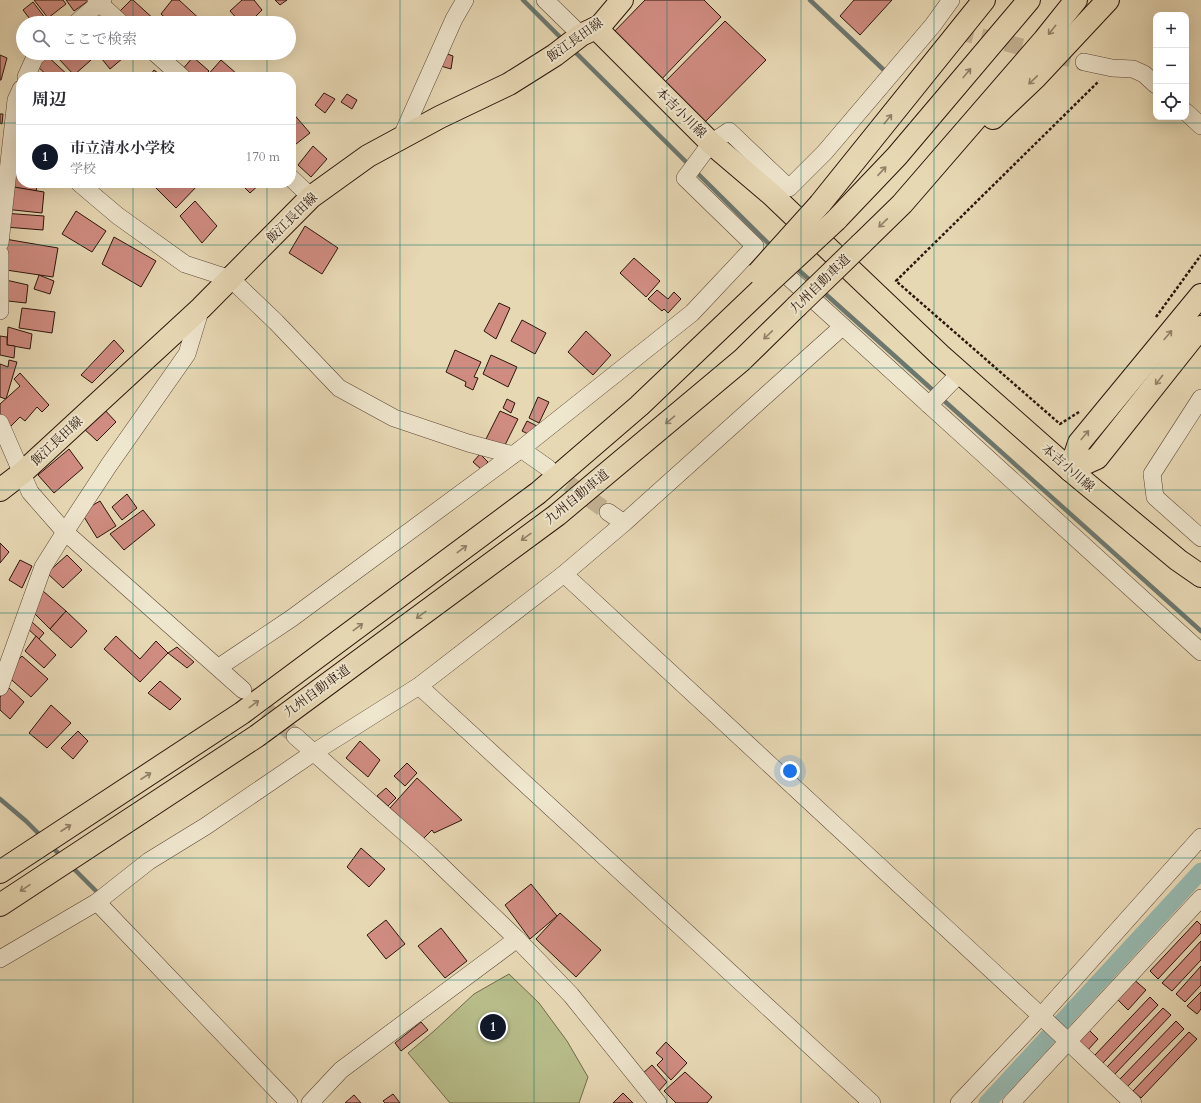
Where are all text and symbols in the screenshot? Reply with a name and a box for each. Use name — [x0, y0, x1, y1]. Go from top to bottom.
map controls — [1153, 12, 1189, 120]
button: + — [1153, 12, 1189, 48]
street label: 飯江長田線 — [543, 14, 607, 66]
search box — [16, 16, 296, 60]
one-way arrow — [1047, 25, 1056, 36]
icon: search — [30, 27, 52, 49]
text: ここで検索 — [62, 29, 137, 49]
button: − — [1153, 48, 1189, 84]
one-way arrow — [962, 69, 971, 79]
one-way arrow — [1028, 75, 1038, 85]
street label: 本吉小川線 — [652, 84, 710, 142]
button: locate — [1153, 84, 1189, 120]
text: 周辺 — [32, 88, 66, 111]
one-way arrow — [884, 114, 892, 125]
text: 市立清水小学校 — [70, 138, 175, 158]
text: 1 — [42, 148, 48, 166]
text: 170 m — [246, 148, 280, 166]
text: 学校 — [70, 160, 96, 178]
one-way arrow — [877, 167, 886, 177]
street label: 飯江長田線 — [262, 189, 322, 247]
one-way arrow — [878, 218, 888, 228]
street label: 九州自動車道 — [786, 250, 854, 318]
one-way arrow — [1164, 329, 1173, 340]
one-way arrow — [763, 330, 773, 340]
one-way arrow — [1155, 374, 1164, 385]
street label: 飯江長田線 — [27, 412, 87, 470]
one-way arrow — [665, 416, 676, 425]
one-way arrow — [1081, 429, 1090, 440]
street label: 本吉小川線 — [1038, 440, 1098, 496]
street label: 九州自動車道 — [541, 465, 613, 529]
one-way arrow — [521, 533, 532, 541]
one-way arrow — [457, 545, 468, 553]
one-way arrow — [416, 610, 427, 619]
one-way arrow — [353, 623, 364, 631]
street label: 九州自動車道 — [280, 661, 354, 721]
one-way arrow — [248, 700, 259, 709]
your location — [780, 761, 800, 781]
one-way arrow — [140, 772, 152, 780]
one-way arrow — [60, 824, 71, 832]
one-way arrow — [19, 884, 30, 892]
pin: 1 — [480, 1012, 506, 1042]

